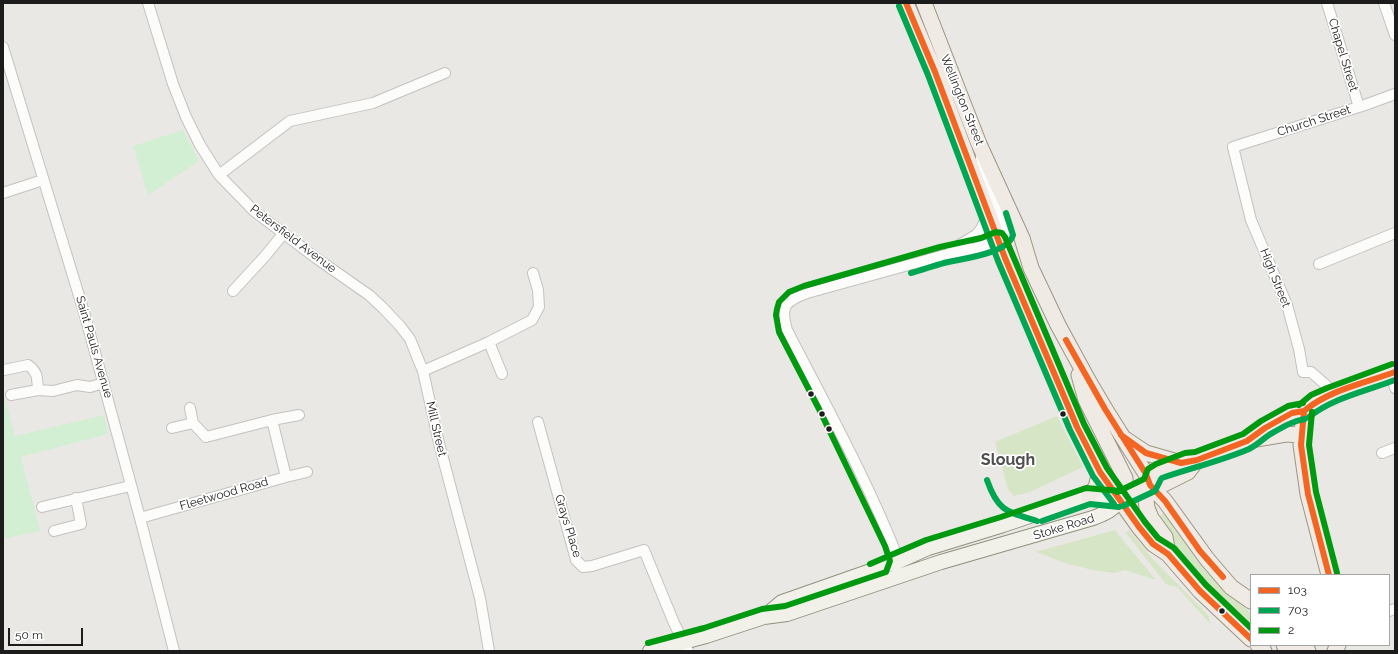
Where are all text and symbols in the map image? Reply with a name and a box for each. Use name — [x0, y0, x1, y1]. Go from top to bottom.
street label: Chapel Street — [1325, 17, 1361, 93]
street label: Wellington Street — [937, 52, 987, 148]
street label: Church Street — [1275, 102, 1353, 140]
street label: Petersfield Avenue — [247, 202, 339, 276]
street label: High Street — [1257, 246, 1293, 310]
street label: Saint Pauls Avenue — [73, 294, 115, 400]
unlabelled marker — [806, 389, 816, 399]
street label: Mill Street — [423, 400, 449, 458]
unlabelled marker — [817, 409, 827, 419]
unlabelled marker — [1058, 409, 1068, 419]
unlabelled marker — [824, 424, 834, 434]
district label: Slough — [981, 450, 1035, 470]
street label: Fleetwood Road — [178, 474, 270, 514]
street label: Grays Place — [552, 493, 584, 559]
street label: Stoke Road — [1032, 511, 1096, 543]
legend — [1250, 574, 1390, 646]
text: 103 — [1288, 583, 1307, 597]
text: 703 — [1288, 603, 1308, 617]
unlabelled marker — [1217, 606, 1227, 616]
scale bar — [10, 620, 85, 646]
text: 2 — [1288, 623, 1294, 637]
text: 50 m — [15, 628, 43, 642]

